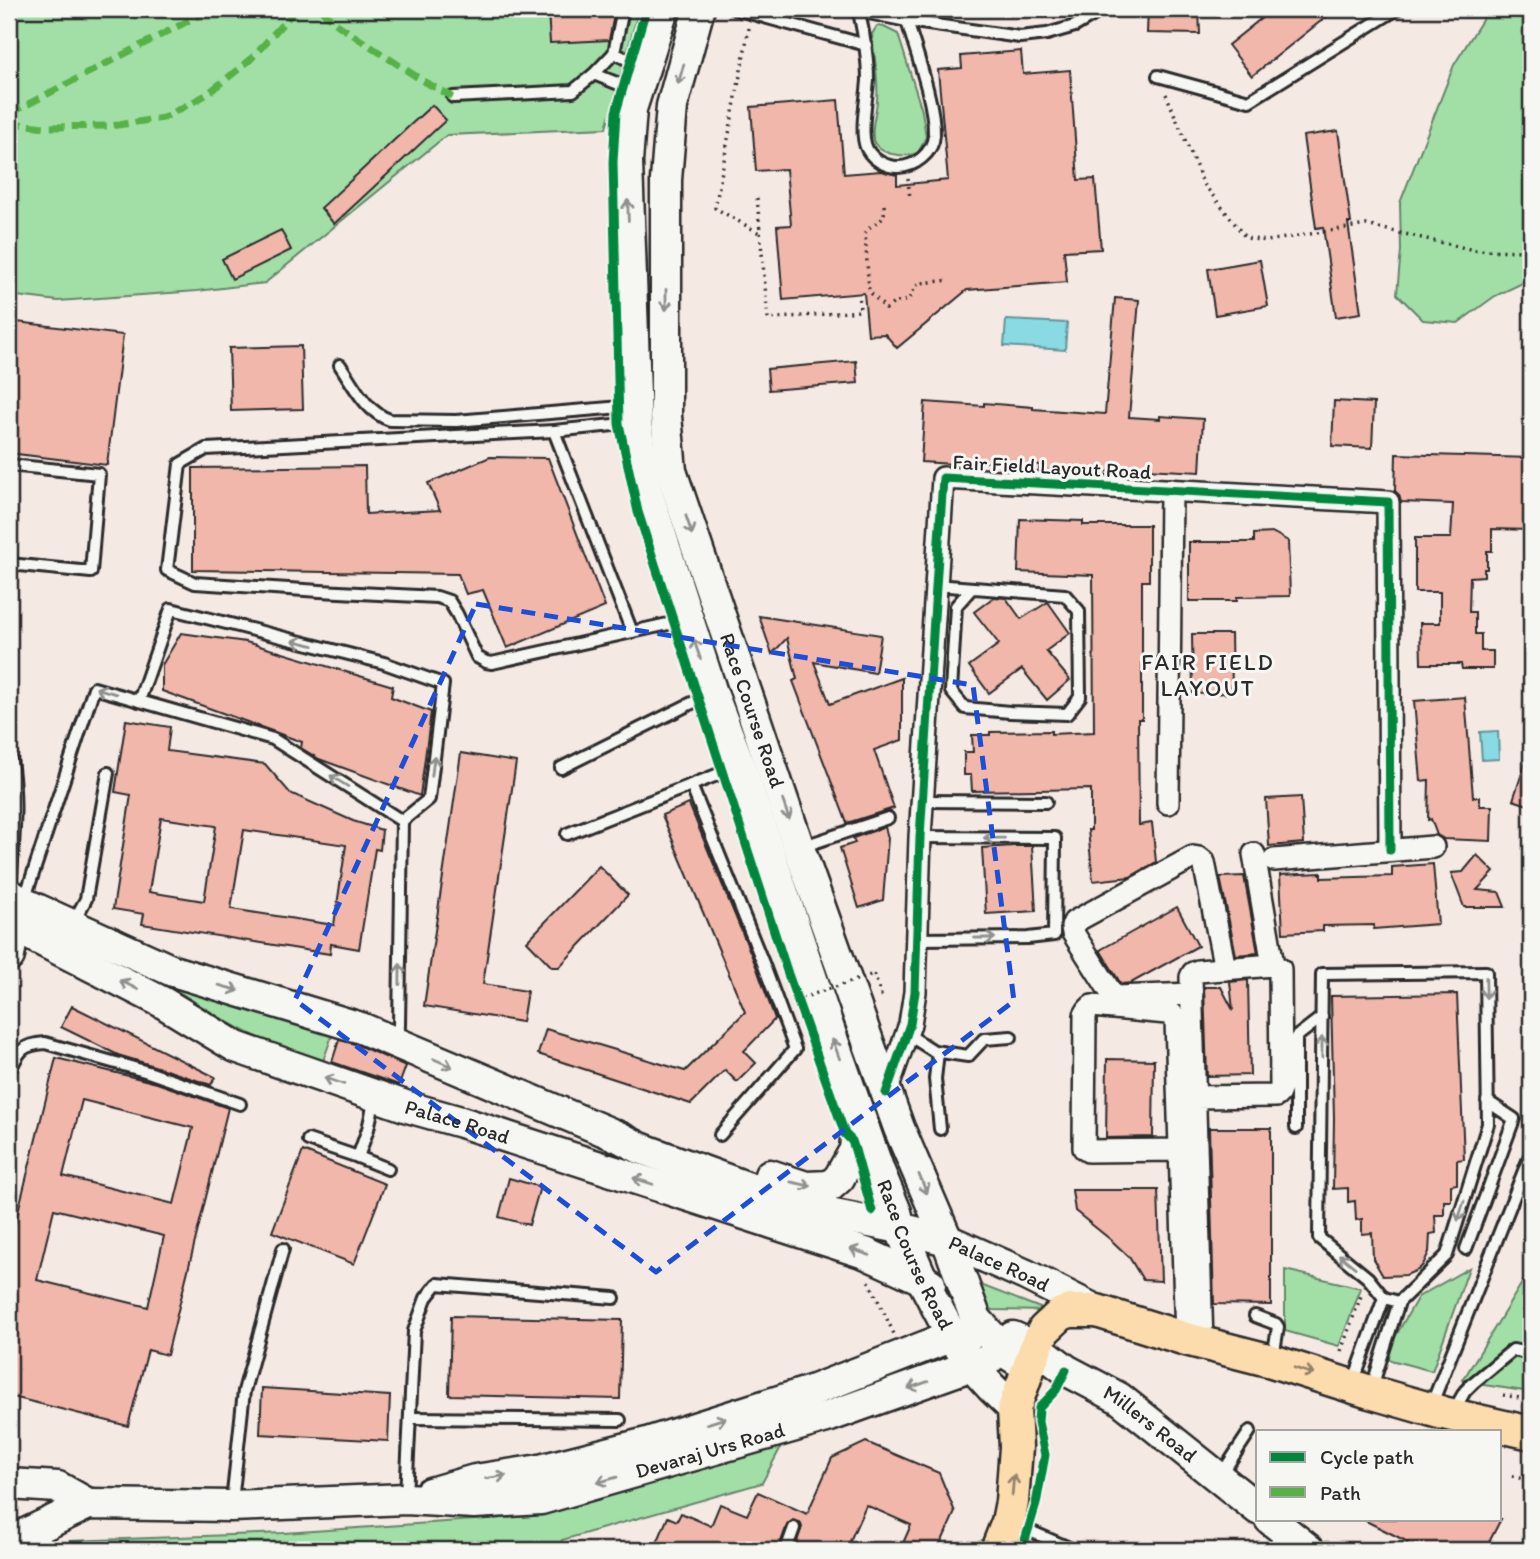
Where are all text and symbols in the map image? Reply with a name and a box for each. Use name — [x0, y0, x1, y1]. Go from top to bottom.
one-way arrow — [673, 63, 686, 85]
one-way arrow — [622, 199, 635, 222]
one-way arrow — [659, 289, 673, 312]
street label: Fair Field Layout Road — [952, 449, 1153, 484]
one-way arrow — [684, 513, 696, 535]
street label: Race Course Road — [715, 630, 791, 791]
one-way arrow — [292, 636, 315, 649]
one-way arrow — [690, 638, 702, 660]
district label: FAIR FIELD LAYOUT — [1141, 648, 1275, 702]
one-way arrow — [95, 684, 117, 697]
one-way arrow — [426, 755, 439, 777]
one-way arrow — [330, 773, 350, 787]
one-way arrow — [781, 798, 793, 820]
one-way arrow — [983, 831, 1006, 844]
one-way arrow — [974, 931, 997, 945]
one-way arrow — [393, 963, 406, 986]
one-way arrow — [1479, 976, 1493, 999]
one-way arrow — [119, 977, 140, 991]
one-way arrow — [217, 982, 239, 995]
one-way arrow — [1315, 1035, 1328, 1058]
one-way arrow — [828, 1039, 841, 1061]
one-way arrow — [432, 1057, 453, 1070]
one-way arrow — [323, 1074, 345, 1086]
street label: Palace Road — [402, 1094, 514, 1149]
one-way arrow — [918, 1173, 931, 1194]
one-way arrow — [633, 1174, 655, 1186]
street label: Race Course Road — [872, 1175, 960, 1334]
one-way arrow — [789, 1178, 812, 1192]
one-way arrow — [1453, 1200, 1466, 1222]
street label: Palace Road — [945, 1229, 1054, 1297]
one-way arrow — [849, 1245, 871, 1257]
one-way arrow — [1338, 1253, 1356, 1268]
one-way arrow — [1293, 1365, 1315, 1378]
one-way arrow — [908, 1379, 930, 1392]
street label: Millers Road — [1099, 1379, 1202, 1467]
one-way arrow — [705, 1414, 727, 1426]
street label: Devaraj Urs Road — [632, 1417, 788, 1483]
legend — [1256, 1430, 1502, 1520]
text: Cycle path — [1320, 1444, 1414, 1469]
one-way arrow — [484, 1470, 507, 1483]
one-way arrow — [597, 1474, 619, 1487]
one-way arrow — [1007, 1474, 1020, 1496]
text: Path — [1320, 1480, 1361, 1505]

